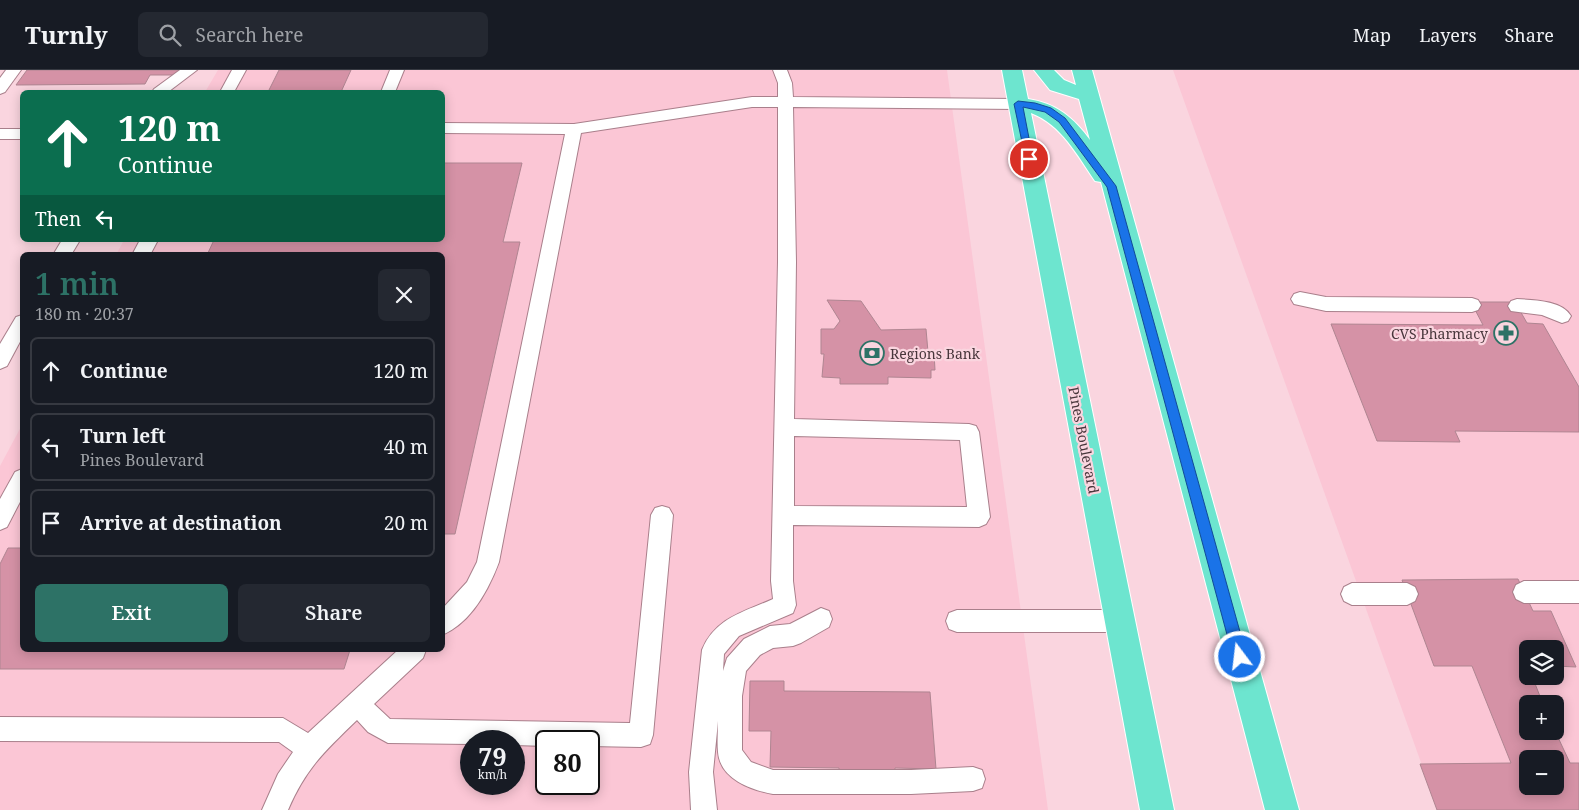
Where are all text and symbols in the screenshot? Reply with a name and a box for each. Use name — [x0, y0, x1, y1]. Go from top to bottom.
search box — [138, 12, 488, 57]
text: Turnly — [25, 18, 108, 51]
icon: search — [156, 21, 184, 49]
text: Search here — [196, 22, 303, 48]
text: Map — [1353, 23, 1391, 47]
text: Layers — [1419, 23, 1477, 47]
text: Share — [1505, 23, 1554, 47]
text: 120 m — [118, 104, 221, 151]
icon: ahead — [35, 110, 100, 175]
pin — [1008, 138, 1050, 180]
icon: arrive — [1015, 145, 1043, 173]
text: Continue — [118, 149, 213, 179]
icon: left — [91, 205, 119, 233]
text: Then — [35, 206, 81, 232]
text: 1 min — [35, 263, 119, 304]
button: close — [378, 269, 430, 321]
text: 180 m · 20:37 — [35, 303, 134, 325]
pharmacy icon: CVS Pharmacy — [1493, 320, 1519, 346]
place label: CVS Pharmacy — [1391, 324, 1488, 343]
bank icon: Regions Bank — [859, 340, 885, 366]
place label: Regions Bank — [890, 344, 981, 363]
icon: ahead — [37, 357, 65, 385]
text: Continue — [80, 358, 168, 384]
text: 120 m — [373, 358, 428, 384]
street label: Pines Boulevard — [1064, 385, 1104, 495]
text: Turn left — [80, 423, 166, 449]
icon: left — [37, 433, 65, 461]
text: 40 m — [384, 434, 428, 460]
text: Pines Boulevard — [80, 449, 204, 471]
icon: arrive — [37, 509, 65, 537]
text: Arrive at destination — [80, 510, 282, 536]
text: 20 m — [384, 510, 428, 536]
button: Exit — [35, 584, 228, 642]
button: Share — [238, 584, 430, 642]
position arrow — [1213, 630, 1265, 682]
map controls — [1519, 640, 1564, 795]
button: layers — [1519, 640, 1564, 685]
button: + — [1519, 695, 1564, 740]
speed limit sign: 80 — [535, 730, 600, 795]
text: 79 — [478, 739, 507, 773]
button: − — [1519, 750, 1564, 795]
text: km/h — [478, 766, 507, 783]

